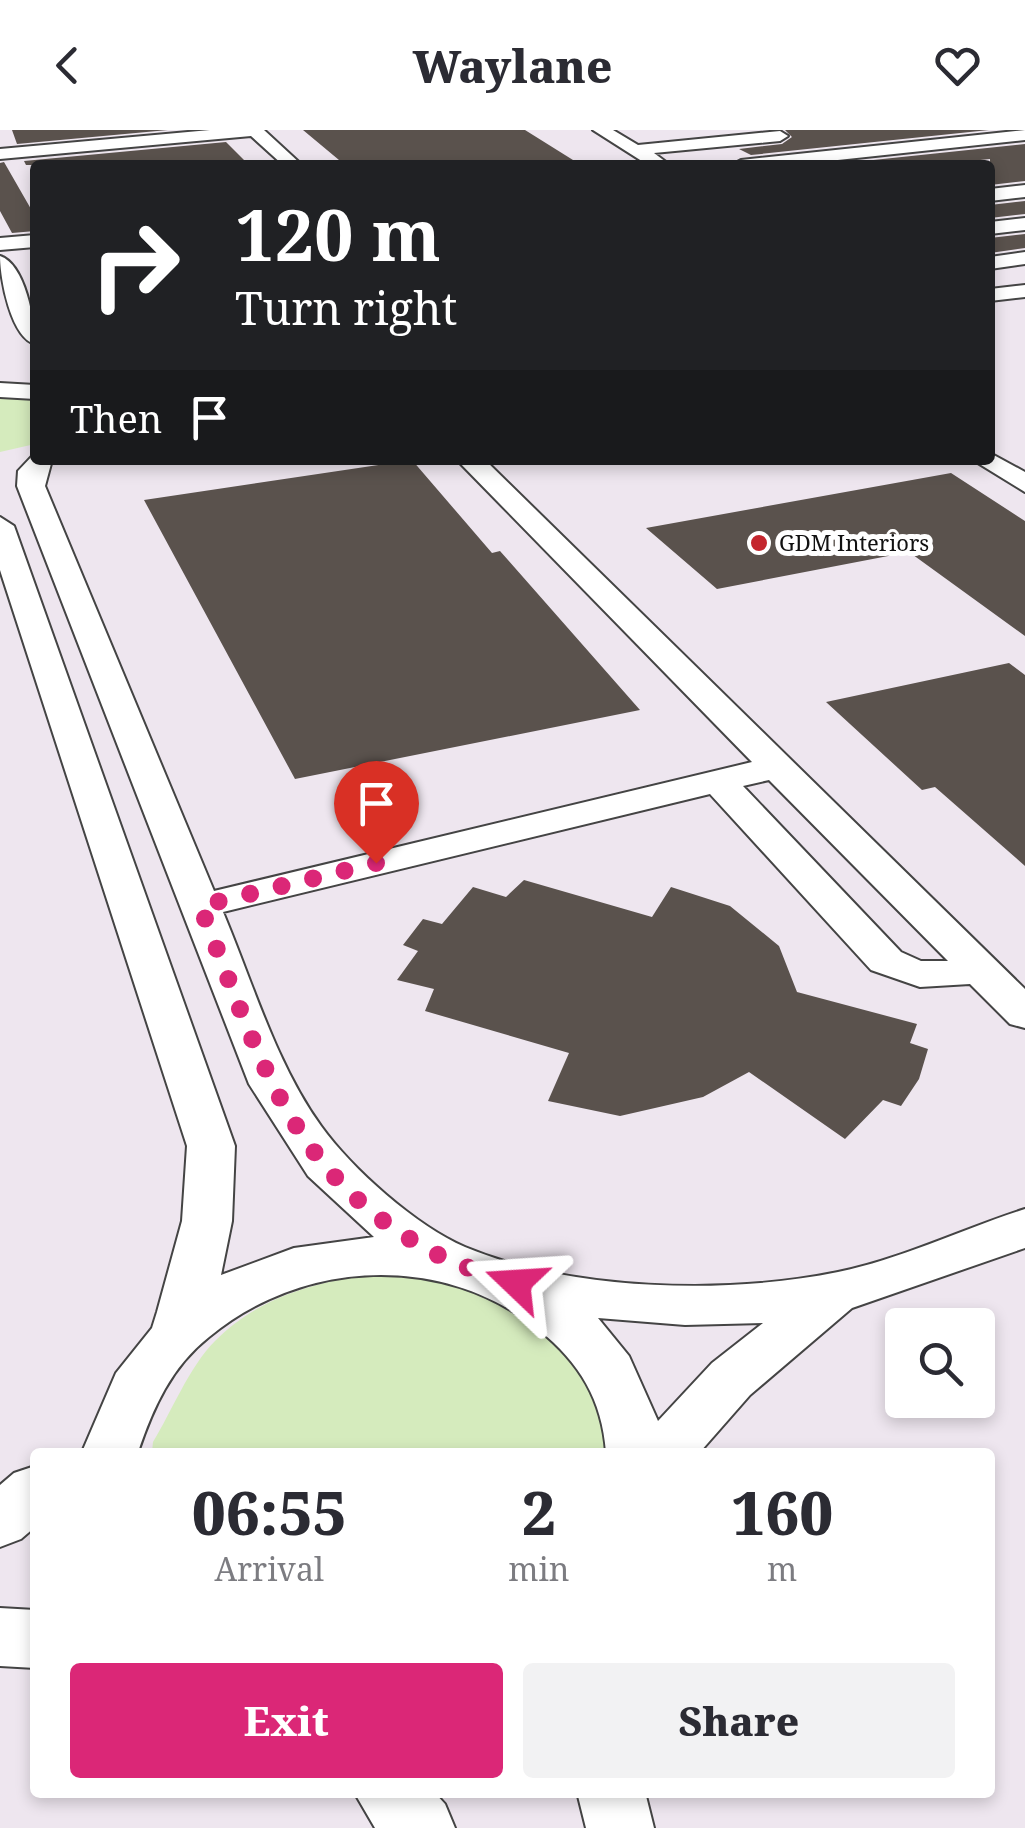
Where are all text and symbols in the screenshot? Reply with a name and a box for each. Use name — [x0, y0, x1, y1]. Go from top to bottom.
text: Waylane — [413, 35, 612, 96]
icon: back — [40, 38, 95, 93]
icon: heart — [930, 38, 985, 93]
text: 120 m — [235, 186, 441, 282]
icon: right — [70, 200, 200, 330]
text: Turn right — [235, 277, 457, 338]
icon: arrive — [182, 390, 237, 445]
text: Then — [70, 392, 162, 444]
place label: GDM Interiors — [779, 527, 929, 557]
marker: GDM Interiors — [748, 532, 770, 554]
pin — [334, 761, 419, 864]
icon: arrive — [349, 776, 404, 831]
position arrow — [464, 1231, 568, 1335]
map controls — [885, 1308, 995, 1418]
button: search — [885, 1308, 995, 1418]
text: 06:55 — [192, 1471, 347, 1553]
text: 2 — [522, 1471, 556, 1553]
text: 160 — [731, 1471, 833, 1553]
text: Arrival — [214, 1547, 324, 1590]
text: min — [508, 1547, 569, 1590]
text: m — [767, 1547, 797, 1590]
button: Exit — [70, 1663, 503, 1778]
button: Share — [523, 1663, 955, 1778]

